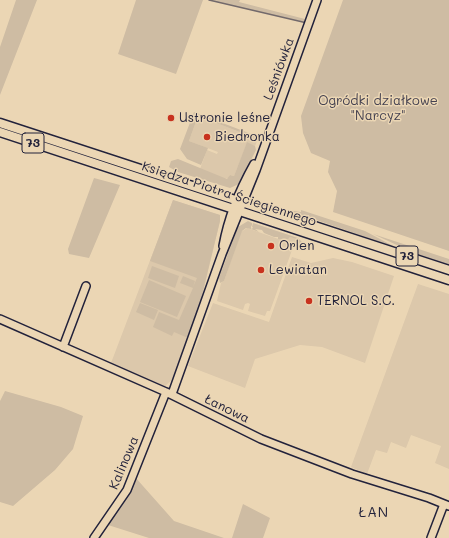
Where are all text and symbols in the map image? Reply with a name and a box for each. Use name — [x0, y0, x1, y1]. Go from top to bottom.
street label: Leśniówka — [261, 36, 297, 102]
park label: Ogródki działkowe "Narcyz" — [318, 93, 438, 124]
place label: Ustronie leśne — [179, 110, 270, 126]
marker: Ustronie leśne — [166, 113, 176, 123]
place label: Biedronka — [215, 129, 280, 145]
marker: Biedronka — [202, 132, 212, 142]
road number: 73 — [22, 133, 44, 153]
street label: Księdza Piotra Ściegiennego — [140, 158, 318, 230]
place label: Orlen — [279, 238, 314, 254]
marker: Orlen — [266, 241, 276, 251]
road number: 73 — [396, 246, 418, 266]
place label: Lewiatan — [269, 262, 327, 278]
marker: Lewiatan — [256, 265, 266, 275]
place label: TERNOL S.C. — [317, 293, 395, 309]
marker: TERNOL S.C. — [304, 296, 314, 306]
street label: Łanowa — [202, 391, 252, 427]
street label: Kalinowa — [106, 434, 142, 492]
district label: ŁAN — [359, 505, 389, 521]

